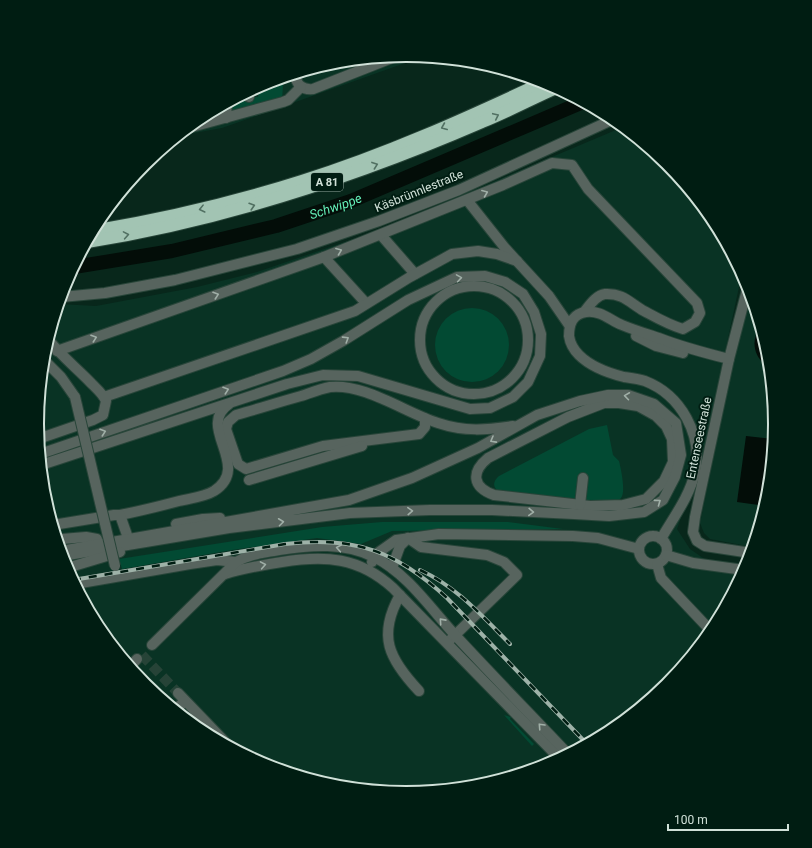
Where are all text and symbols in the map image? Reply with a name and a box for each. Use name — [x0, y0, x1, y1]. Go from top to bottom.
one-way arrow — [491, 113, 499, 121]
one-way arrow — [441, 122, 448, 130]
one-way arrow — [372, 161, 379, 170]
street label: Käsbrünnlestraße — [373, 167, 465, 215]
road number: A 81 — [311, 173, 343, 191]
one-way arrow — [482, 189, 489, 197]
water label: Schwippe — [307, 190, 364, 222]
one-way arrow — [248, 202, 255, 210]
one-way arrow — [199, 204, 206, 213]
one-way arrow — [122, 232, 129, 240]
one-way arrow — [335, 248, 342, 256]
one-way arrow — [456, 274, 462, 283]
one-way arrow — [213, 291, 220, 300]
one-way arrow — [90, 334, 97, 342]
one-way arrow — [341, 337, 348, 344]
one-way arrow — [223, 387, 230, 395]
one-way arrow — [624, 392, 630, 401]
street label: Entenseestraße — [683, 396, 715, 480]
one-way arrow — [100, 429, 107, 437]
one-way arrow — [490, 435, 497, 443]
one-way arrow — [653, 500, 660, 507]
one-way arrow — [407, 506, 413, 515]
one-way arrow — [528, 508, 534, 516]
one-way arrow — [278, 517, 284, 526]
one-way arrow — [336, 544, 342, 552]
one-way arrow — [259, 561, 266, 570]
one-way arrow — [439, 618, 447, 626]
one-way arrow — [539, 723, 546, 730]
scale bar — [668, 806, 788, 832]
text: 100 m — [674, 813, 708, 827]

